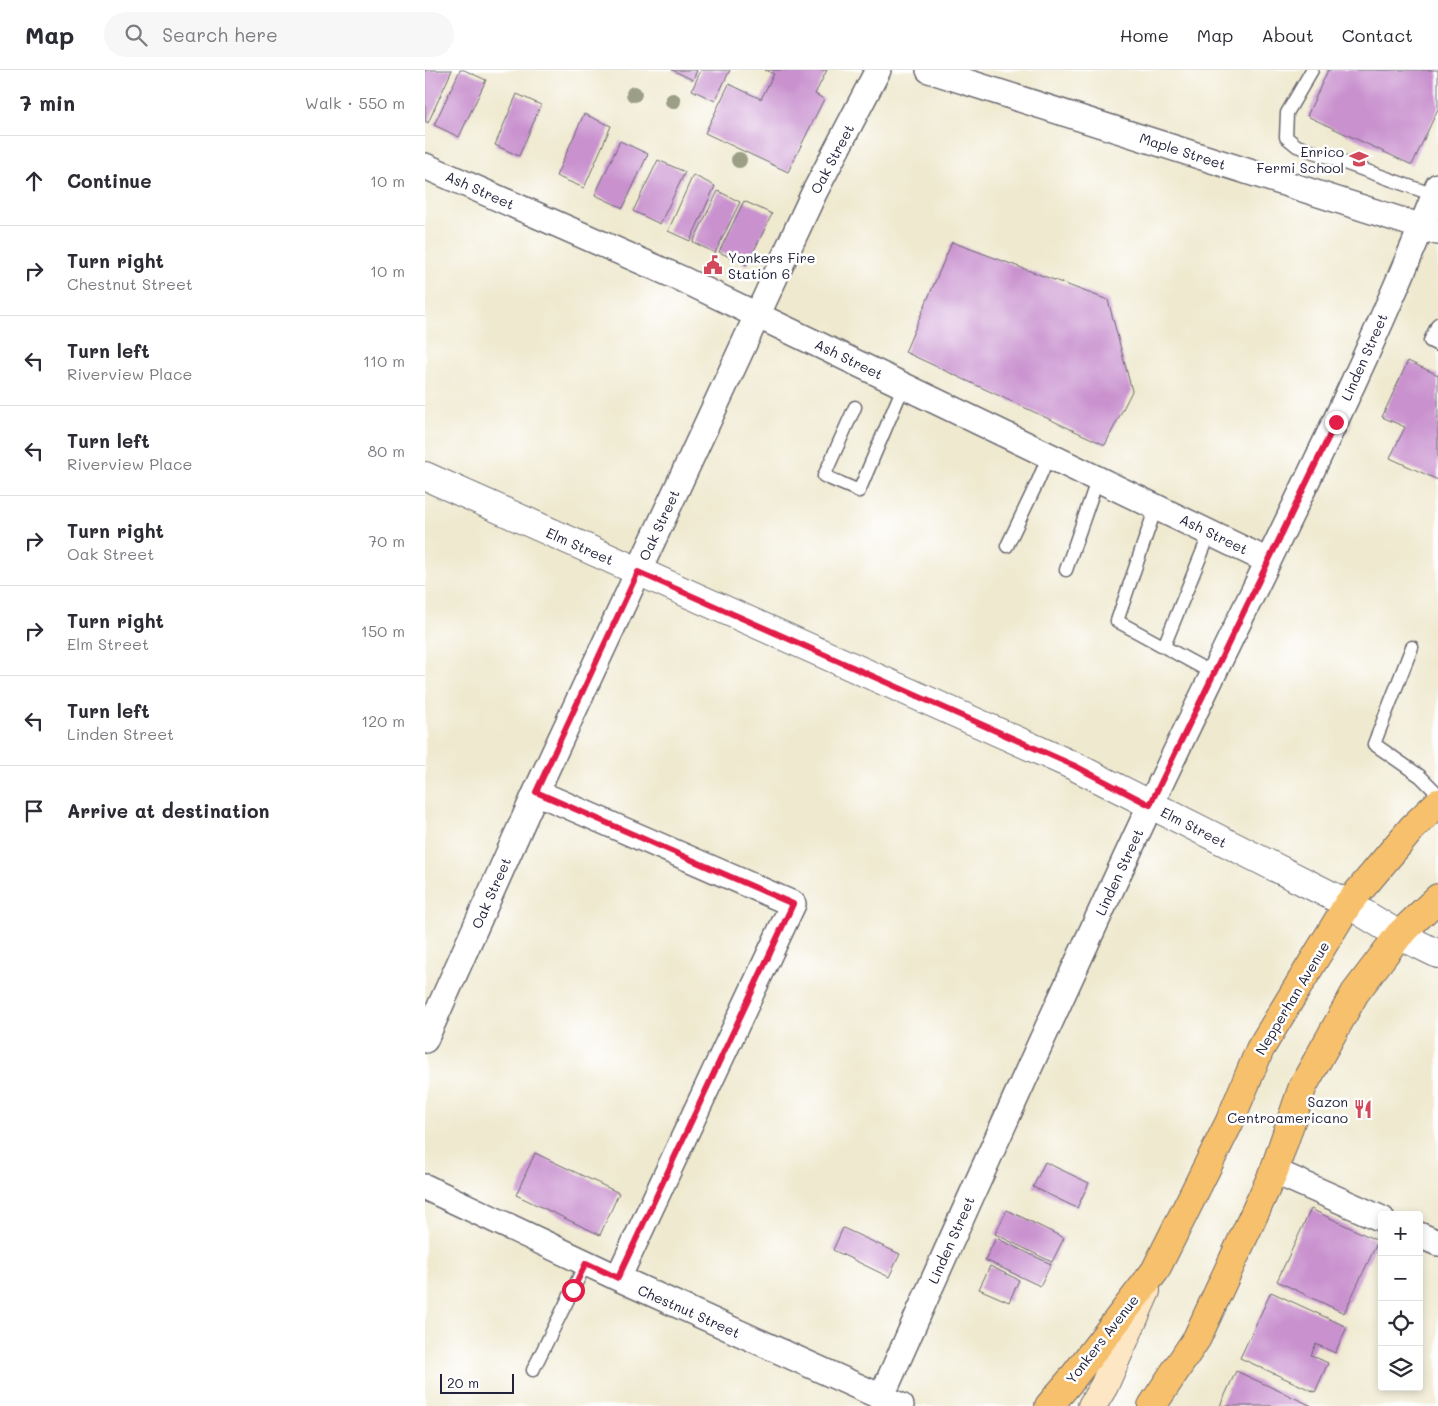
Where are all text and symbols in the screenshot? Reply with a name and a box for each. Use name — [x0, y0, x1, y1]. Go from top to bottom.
search box — [104, 12, 454, 57]
text: Map — [25, 19, 74, 50]
icon: search — [122, 21, 150, 49]
text: Search here — [162, 22, 278, 47]
text: Home — [1120, 23, 1169, 47]
text: Map — [1197, 23, 1233, 47]
text: About — [1261, 23, 1314, 47]
text: Contact — [1342, 23, 1413, 47]
text: 7 min — [20, 89, 75, 116]
text: Walk · 550 m — [305, 92, 405, 113]
street label: Oak Street — [806, 121, 858, 197]
street label: Maple Street — [1137, 128, 1229, 174]
place label: Enrico Fermi School — [1256, 142, 1344, 177]
school or university icon: Enrico Fermi School — [1348, 148, 1370, 170]
street label: Ash Street — [443, 166, 517, 214]
icon: ahead — [20, 167, 48, 195]
text: Continue — [67, 168, 152, 193]
text: 10 m — [370, 170, 405, 191]
text: Turn right — [67, 248, 164, 273]
place label: Yonkers Fire Station 6 — [728, 248, 815, 283]
public building icon: Yonkers Fire Station 6 — [702, 254, 724, 276]
icon: right — [20, 257, 48, 285]
text: 10 m — [370, 260, 405, 281]
text: Chestnut Street — [67, 273, 193, 294]
street label: Linden Street — [1336, 310, 1392, 404]
street label: Ash Street — [812, 334, 886, 384]
text: Turn left — [67, 338, 150, 363]
icon: left — [20, 347, 48, 375]
text: 110 m — [363, 350, 405, 371]
text: Riverview Place — [67, 363, 192, 384]
route end — [1325, 411, 1348, 434]
text: Turn left — [67, 428, 150, 453]
icon: left — [20, 437, 48, 465]
text: 80 m — [368, 440, 405, 461]
text: Riverview Place — [67, 453, 192, 474]
street label: Oak Street — [634, 486, 684, 564]
street label: Ash Street — [1177, 509, 1251, 559]
text: Turn right — [67, 518, 164, 543]
street label: Elm Street — [543, 523, 617, 569]
icon: right — [20, 527, 48, 555]
text: 70 m — [368, 530, 405, 551]
text: Oak Street — [67, 543, 154, 564]
text: Turn right — [67, 608, 164, 633]
icon: right — [20, 617, 48, 645]
text: 150 m — [361, 620, 405, 641]
text: Elm Street — [67, 633, 149, 654]
text: Turn left — [67, 698, 150, 723]
icon: left — [20, 707, 48, 735]
text: 120 m — [361, 710, 405, 731]
text: Linden Street — [67, 723, 174, 744]
icon: arrive — [20, 797, 48, 825]
text: Arrive at destination — [67, 798, 270, 823]
street label: Elm Street — [1158, 802, 1230, 852]
street label: Linden Street — [1091, 826, 1147, 918]
street label: Oak Street — [467, 854, 515, 932]
street label: Nepperhan Avenue — [1251, 938, 1333, 1058]
place label: Sazon Centroamericano — [1227, 1092, 1348, 1127]
restaurant icon: Sazon Centroamericano — [1352, 1098, 1374, 1120]
street label: Linden Street — [923, 1193, 979, 1287]
map controls — [1378, 1211, 1423, 1391]
button: + — [1378, 1211, 1423, 1256]
button: − — [1378, 1256, 1423, 1301]
route start — [562, 1279, 585, 1302]
street label: Chestnut Street — [635, 1280, 743, 1342]
street label: Yonkers Avenue — [1061, 1291, 1143, 1387]
button: locate — [1378, 1301, 1423, 1346]
button: layers — [1378, 1346, 1423, 1391]
scale bar — [440, 1371, 514, 1394]
text: 20 m — [447, 1373, 479, 1392]

